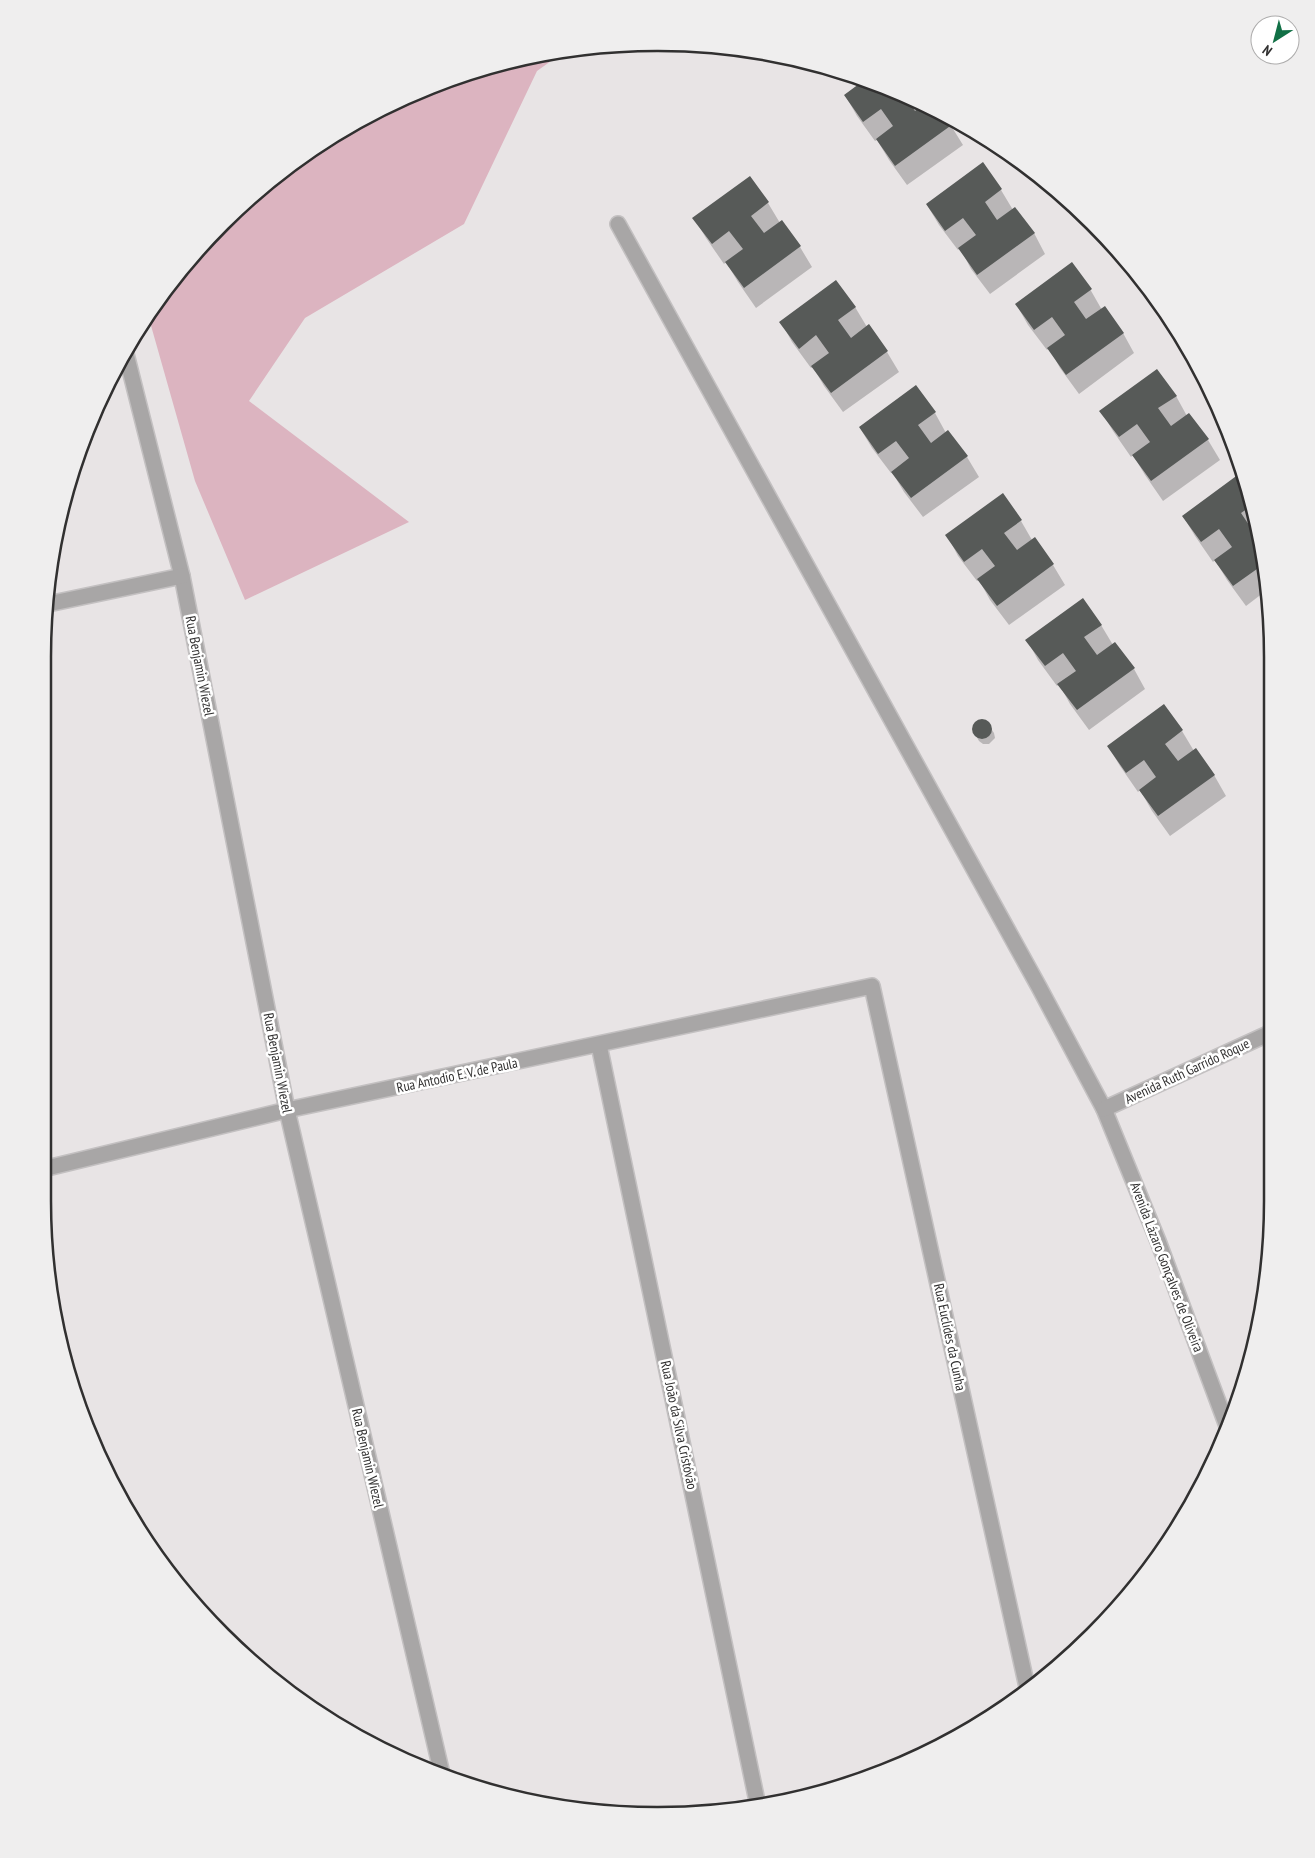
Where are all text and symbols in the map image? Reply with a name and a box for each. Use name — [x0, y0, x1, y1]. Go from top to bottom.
north arrow — [1250, 15, 1300, 65]
text: N — [1259, 41, 1276, 60]
street label: Rua Benjamin Wiezel — [181, 614, 219, 718]
street label: Rua Benjamin Wiezel — [259, 1011, 297, 1115]
street label: Avenida Ruth Garrido Roque — [1122, 1034, 1252, 1108]
street label: Rua Antodio E. V. de Paula — [395, 1053, 519, 1097]
street label: Avenida Lázaro Gonçalves de Oliveira — [1126, 1180, 1208, 1354]
street label: Rua Euclides da Cunha — [930, 1282, 970, 1392]
street label: Rua João da Silva Cristóvão — [657, 1359, 701, 1491]
street label: Rua Benjamin Wiezel — [348, 1406, 388, 1510]

